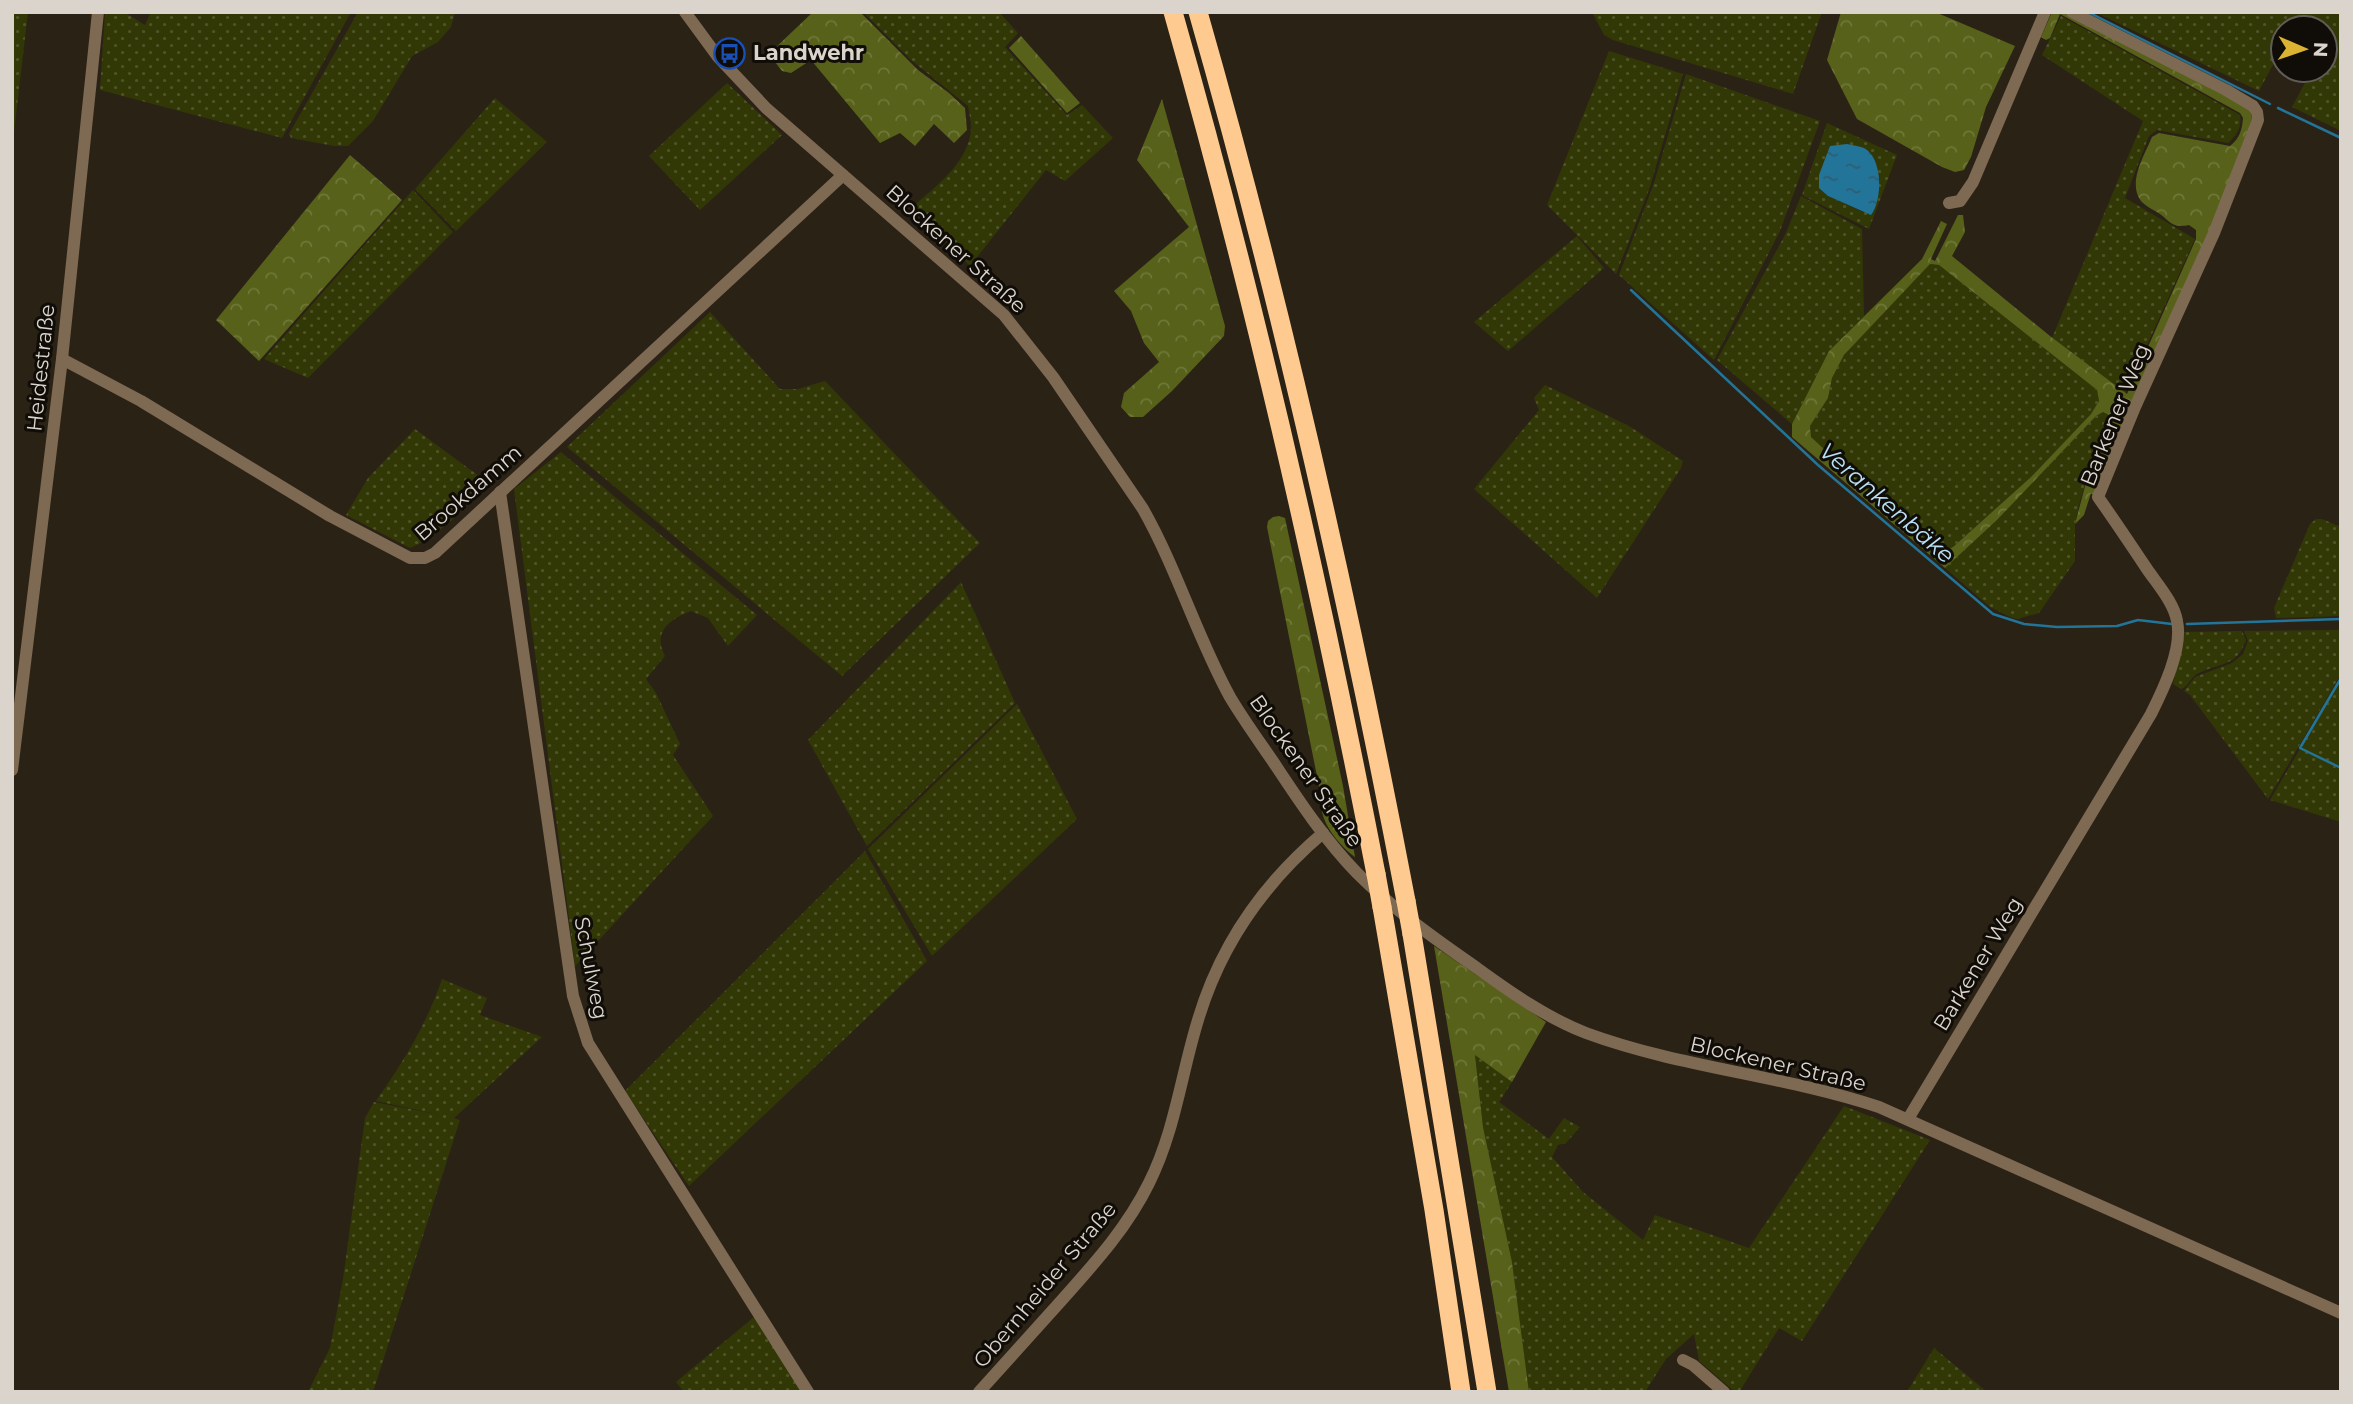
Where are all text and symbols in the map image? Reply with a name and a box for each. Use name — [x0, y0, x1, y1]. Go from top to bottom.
north arrow — [2269, 14, 2339, 84]
bus stop icon: Landwehr — [713, 36, 747, 70]
place label: Landwehr — [753, 40, 864, 65]
text: N — [2309, 41, 2332, 58]
street label: Blockener Straße — [881, 179, 1032, 318]
street label: Heidestraße — [21, 303, 60, 433]
street label: Barkener Weg — [2075, 340, 2154, 490]
water label: Verankenbäke — [1814, 437, 1960, 569]
street label: Brookdamm — [409, 439, 526, 546]
street label: Blockener Straße — [1245, 690, 1368, 852]
street label: Barkener Weg — [1928, 892, 2027, 1035]
street label: Schulweg — [569, 915, 614, 1021]
street label: Blockener Straße — [1688, 1031, 1869, 1096]
street label: Obernheider Straße — [968, 1197, 1121, 1373]

